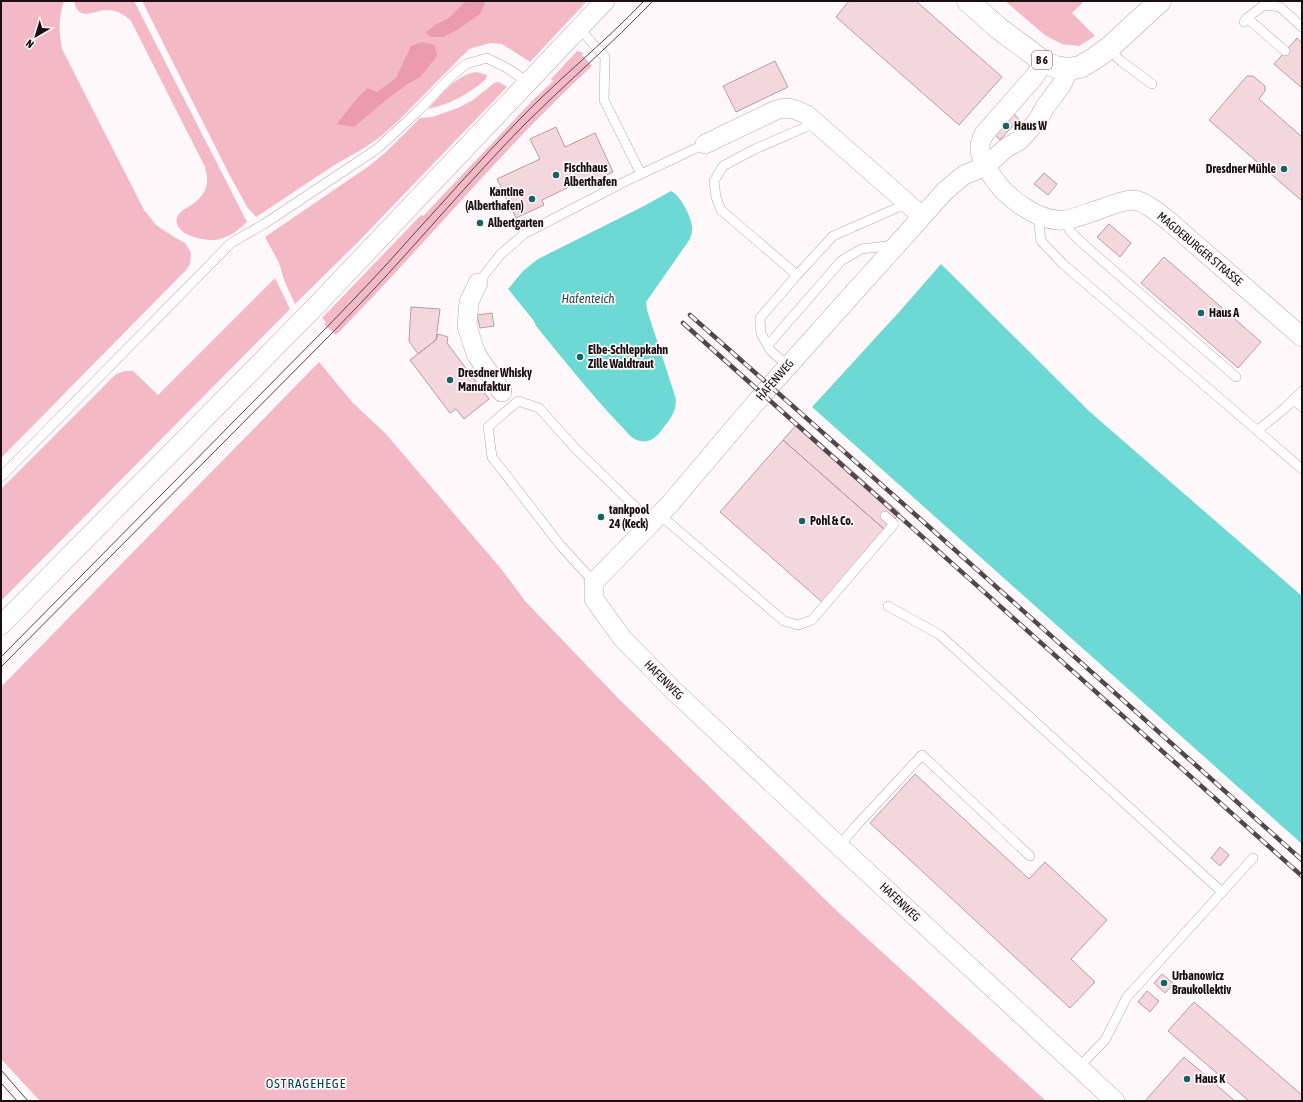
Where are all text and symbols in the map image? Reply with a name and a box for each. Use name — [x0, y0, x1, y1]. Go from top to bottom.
north arrow — [16, 16, 56, 56]
text: N — [24, 37, 36, 51]
road number: B 6 — [1032, 51, 1052, 69]
place label: Haus W — [1014, 119, 1047, 133]
marker: Haus W — [1001, 121, 1011, 131]
place label: Fischhaus Alberthafen — [563, 161, 617, 189]
place label: Dresdner Mühle — [1206, 162, 1277, 176]
marker: Dresdner Mühle — [1279, 164, 1289, 174]
marker: Fischhaus Alberthafen — [551, 170, 561, 180]
place label: Kantine (Alberthafen) — [465, 185, 525, 213]
marker: Kantine (Alberthafen) — [527, 194, 537, 204]
street label: MAGDEBURGER STRASSE — [1154, 209, 1246, 289]
place label: Albertgarten — [487, 216, 544, 230]
marker: Albertgarten — [475, 218, 485, 228]
water label: Hafenteich — [561, 291, 615, 306]
place label: Haus A — [1209, 306, 1239, 320]
marker: Haus A — [1196, 308, 1206, 318]
place label: Elbe-Schleppkahn Zille Waldtraut — [588, 343, 668, 371]
marker: Elbe-Schleppkahn Zille Waldtraut — [575, 352, 585, 362]
street label: HAFENWEG — [753, 357, 797, 403]
place label: Dresdner Whisky Manufaktur — [458, 366, 532, 394]
marker: Dresdner Whisky Manufaktur — [445, 375, 455, 385]
place label: tankpool 24 (Keck) — [608, 503, 650, 531]
marker: tankpool 24 (Keck) — [596, 512, 606, 522]
place label: Pohl & Co. — [810, 514, 853, 528]
marker: Pohl & Co. — [797, 516, 807, 526]
street label: HAFENWEG — [641, 657, 687, 703]
street label: HAFENWEG — [877, 880, 923, 924]
place label: Urbanowicz Braukollektiv — [1172, 969, 1231, 997]
marker: Urbanowicz Braukollektiv — [1159, 978, 1169, 988]
place label: Haus K — [1195, 1072, 1225, 1086]
marker: Haus K — [1182, 1074, 1192, 1084]
district label: OSTRAGEHEGE — [266, 1076, 346, 1091]

